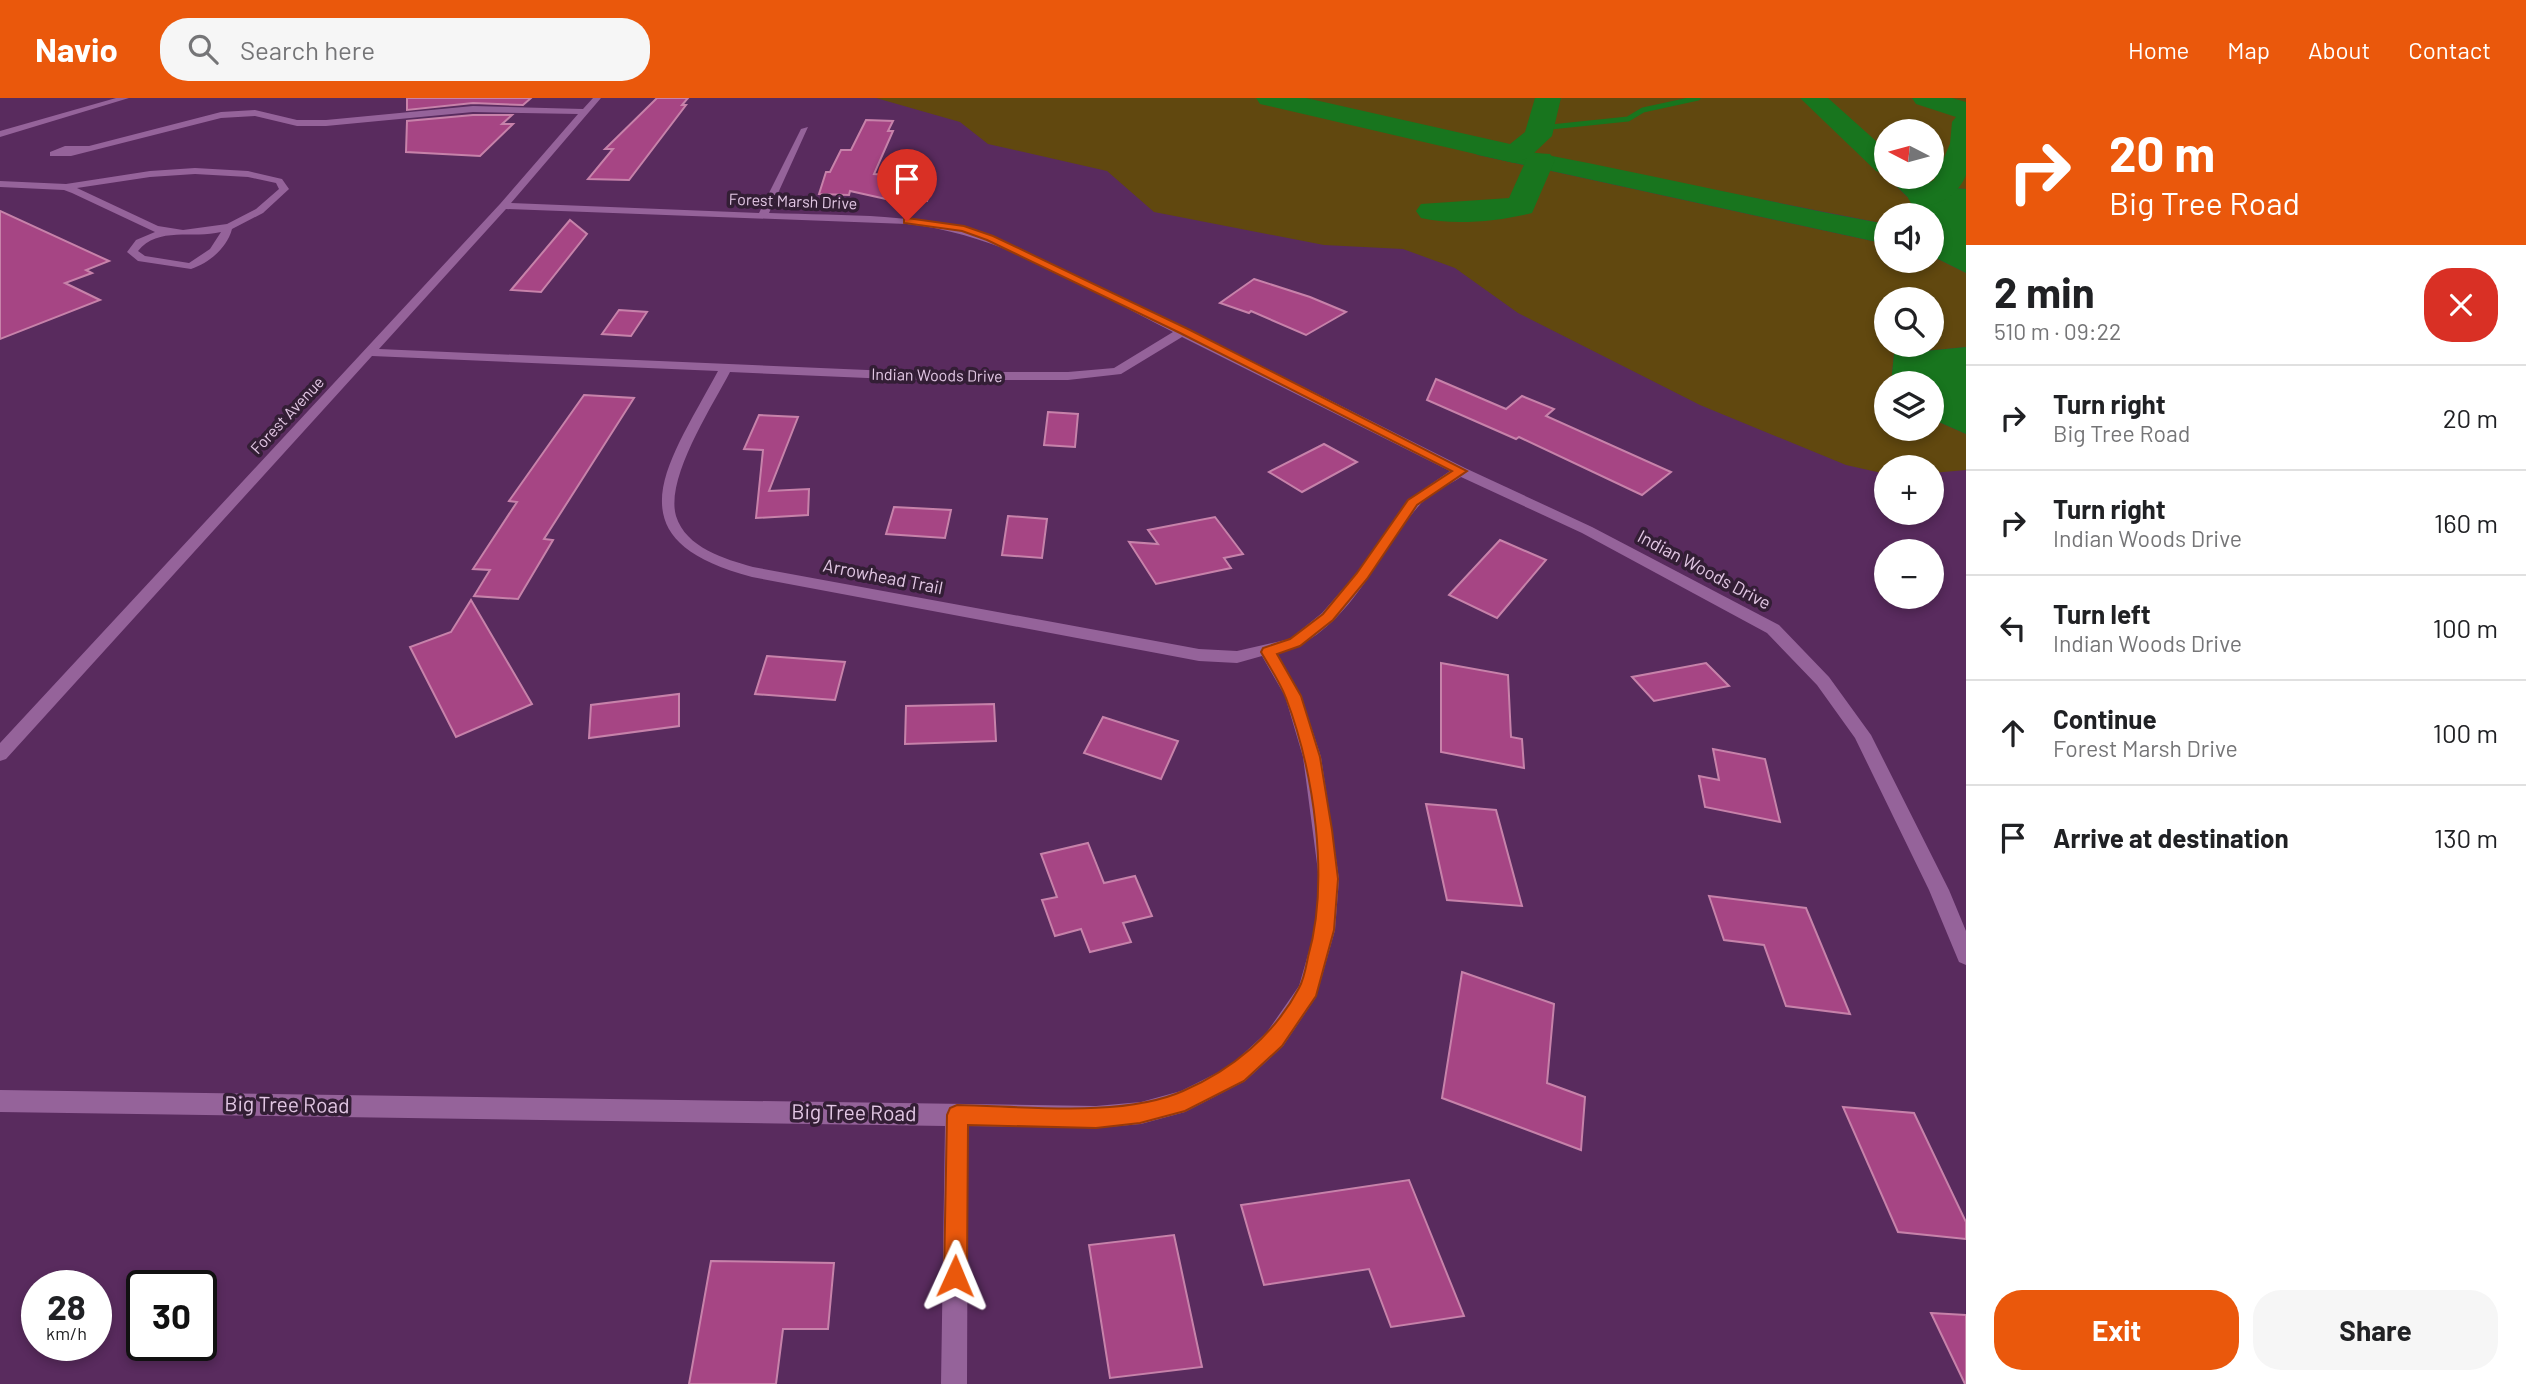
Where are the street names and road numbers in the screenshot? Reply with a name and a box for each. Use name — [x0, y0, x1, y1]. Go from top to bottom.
street label: Forest Marsh Drive — [728, 189, 858, 212]
street label: Indian Woods Drive — [871, 364, 1003, 385]
street label: Forest Avenue — [246, 372, 327, 457]
street label: Indian Woods Drive — [1634, 525, 1775, 614]
street label: Arrowhead Trail — [821, 554, 945, 598]
street label: Big Tree Road — [224, 1090, 350, 1117]
street label: Big Tree Road — [791, 1098, 917, 1125]

